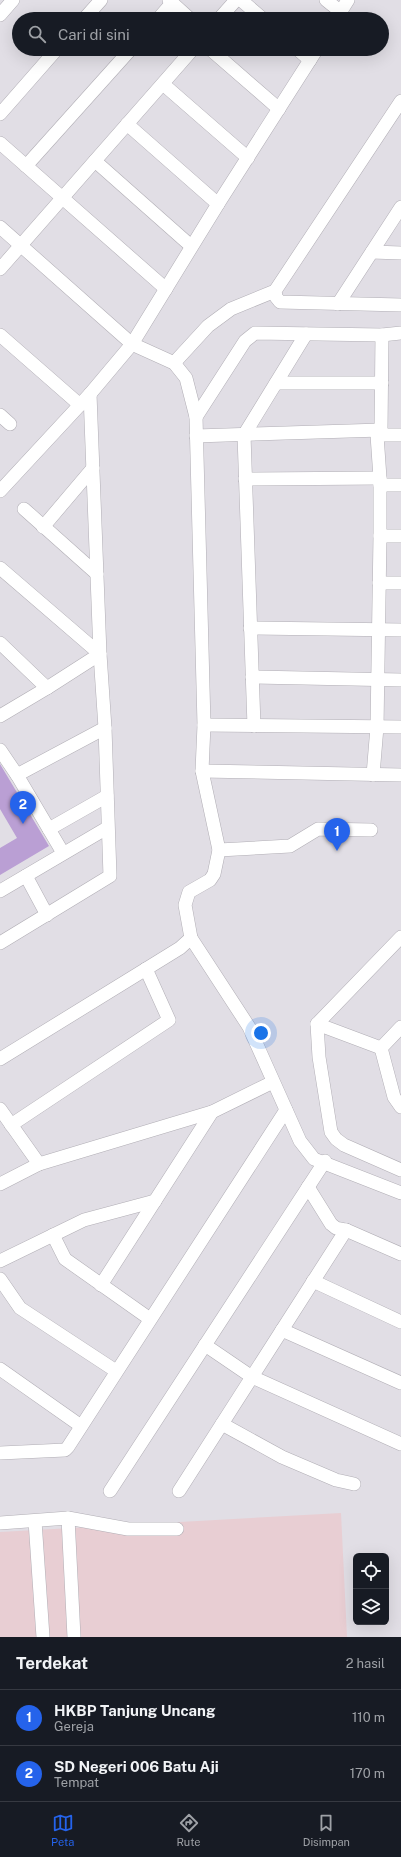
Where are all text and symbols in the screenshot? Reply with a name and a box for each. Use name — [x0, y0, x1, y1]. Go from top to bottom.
search box — [12, 12, 389, 56]
icon: search — [26, 23, 48, 45]
text: Cari di sini — [58, 26, 130, 43]
pin: 2 — [10, 791, 36, 824]
pin: 1 — [324, 818, 350, 851]
your location — [251, 1023, 271, 1043]
map controls — [353, 1553, 389, 1625]
button: locate — [353, 1553, 389, 1589]
button: layers — [353, 1589, 389, 1625]
text: Terdekat — [16, 1653, 88, 1673]
text: 2 hasil — [346, 1656, 385, 1671]
text: HKBP Tanjung Uncang — [54, 1702, 215, 1719]
text: 1 — [26, 1710, 32, 1725]
text: 110 m — [352, 1710, 385, 1725]
text: Gereja — [54, 1719, 94, 1734]
text: SD Negeri 006 Batu Aji — [54, 1758, 219, 1775]
text: 2 — [25, 1766, 33, 1781]
text: 170 m — [350, 1766, 385, 1781]
text: Tempat — [54, 1775, 99, 1790]
tab: Peta — [51, 1812, 74, 1848]
tab: Rute — [176, 1812, 201, 1848]
tab: Disimpan — [303, 1812, 350, 1848]

